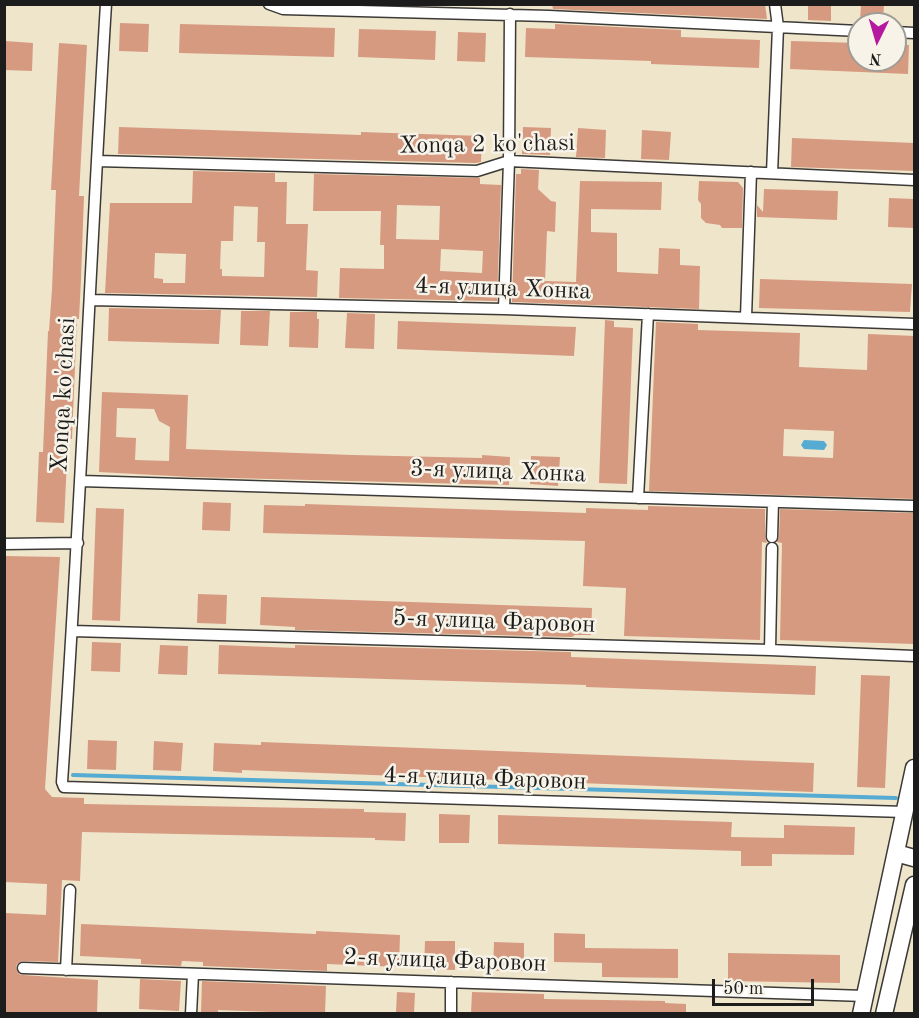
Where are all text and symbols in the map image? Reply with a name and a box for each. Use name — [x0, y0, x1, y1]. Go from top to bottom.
north arrow — [847, 12, 907, 72]
text: N — [869, 49, 882, 66]
street label: Xonqa 2 ko'chasi — [399, 129, 575, 161]
street label: 4-я улица Хонка — [414, 272, 592, 306]
street label: Xonqa ko'chasi — [46, 317, 82, 473]
street label: 3-я улица Хонка — [409, 455, 587, 489]
street label: 5-я улица Фаровон — [392, 604, 596, 640]
street label: 4-я улица Фаровон — [383, 761, 587, 797]
street label: 2-я улица Фаровон — [343, 943, 547, 979]
scale bar — [715, 967, 817, 1005]
text: 50 m — [723, 980, 763, 998]

